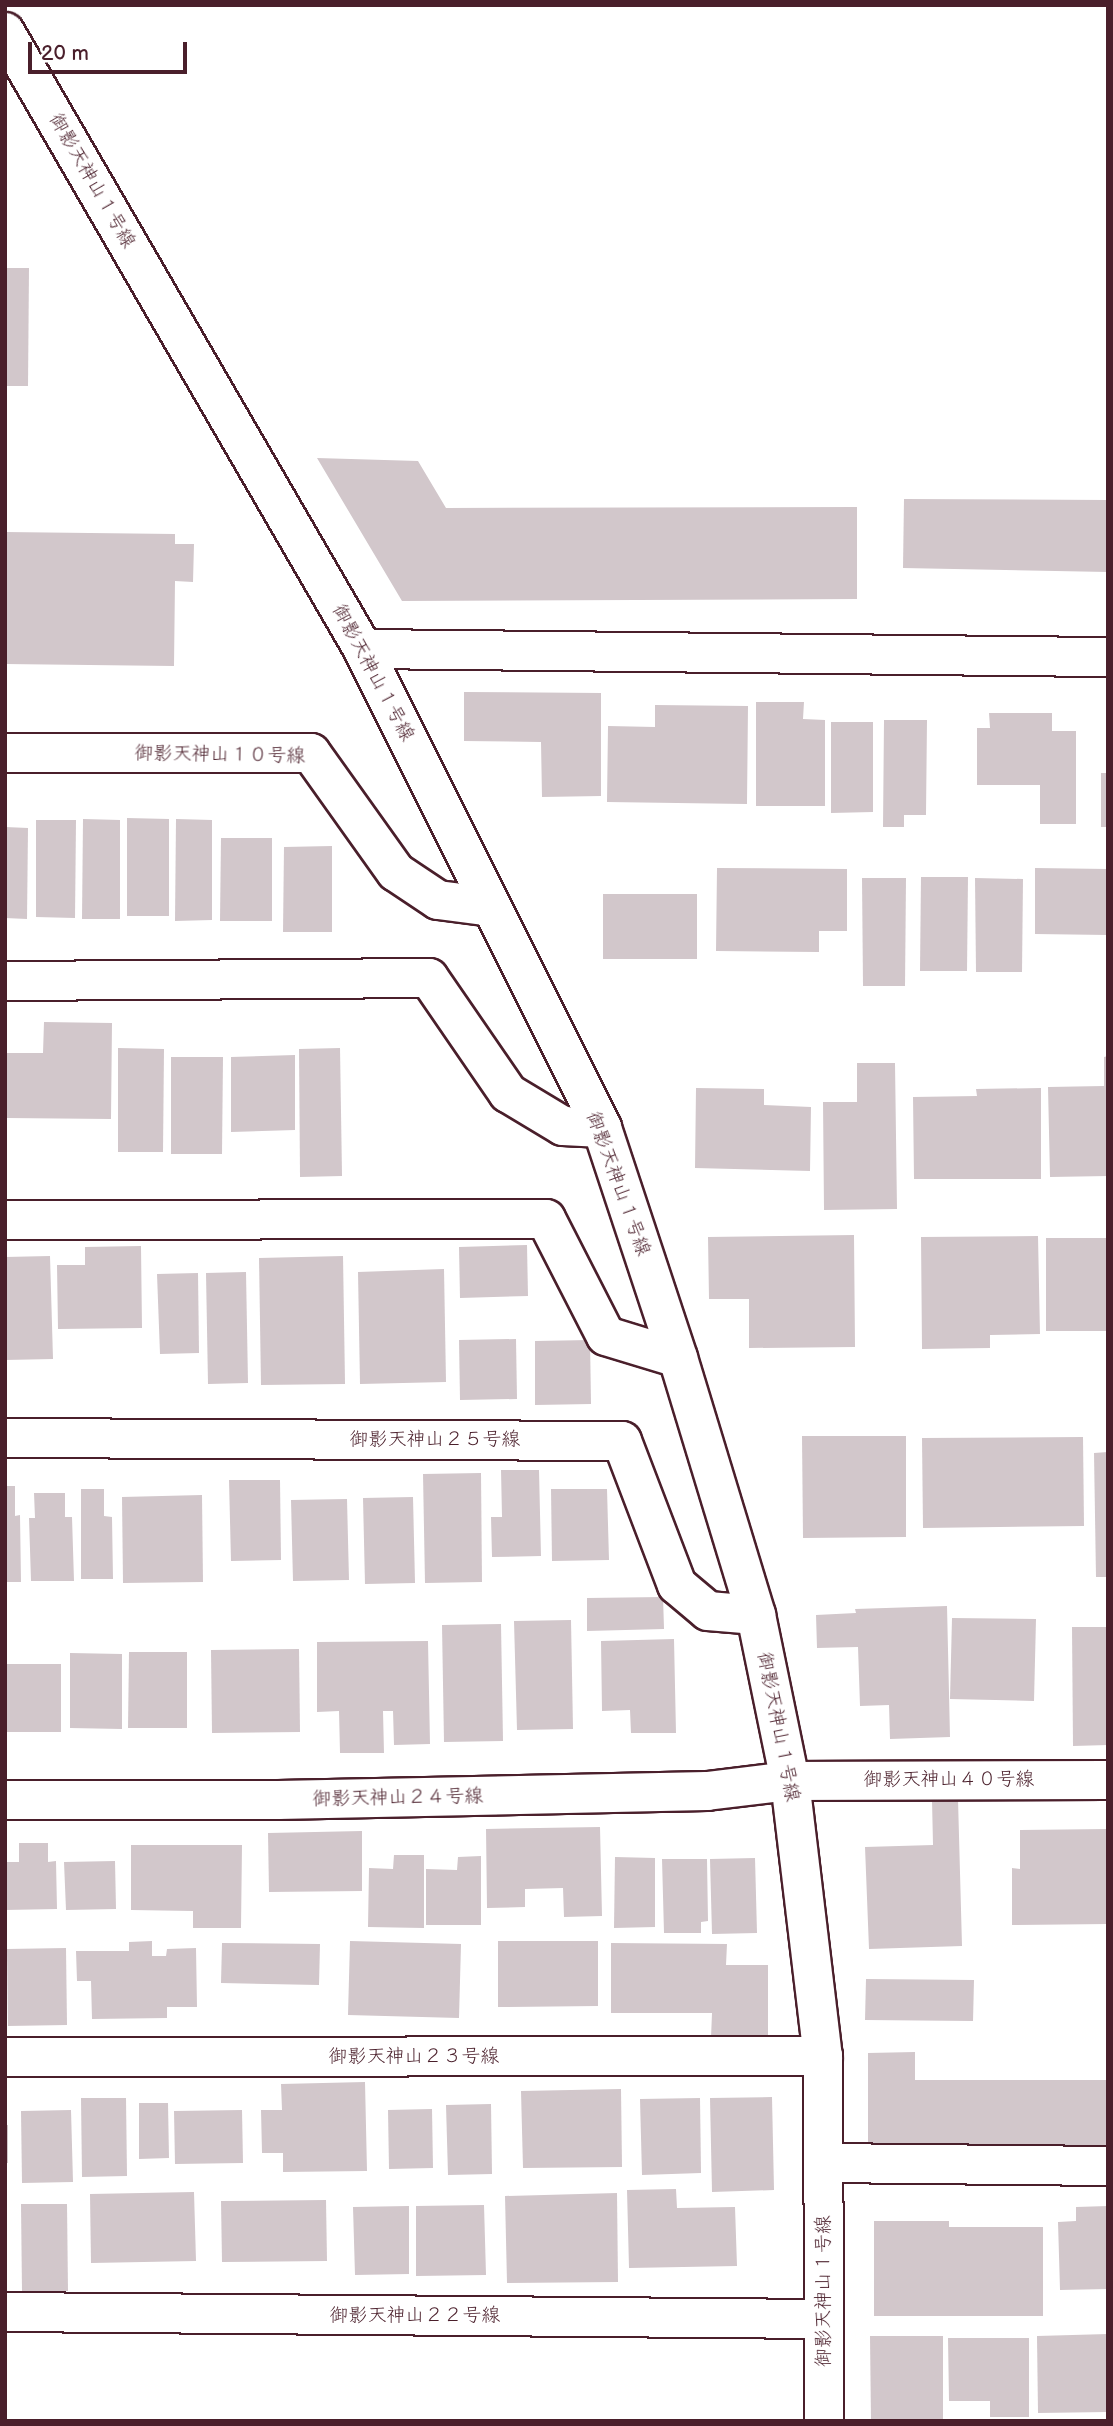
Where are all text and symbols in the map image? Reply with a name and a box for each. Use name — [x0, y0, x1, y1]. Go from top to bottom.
scale bar — [32, 28, 191, 72]
text: 20 m — [41, 41, 89, 66]
street label: 御影天神山１号線 — [44, 109, 140, 253]
street label: 御影天神山１号線 — [327, 601, 419, 745]
street label: 御影天神山１０号線 — [134, 742, 306, 768]
street label: 御影天神山１号線 — [581, 1109, 655, 1259]
street label: 御影天神山２５号線 — [350, 1429, 520, 1451]
street label: 御影天神山１号線 — [752, 1650, 804, 1804]
street label: 御影天神山４０号線 — [864, 1769, 1034, 1791]
street label: 御影天神山２４号線 — [312, 1785, 484, 1811]
street label: 御影天神山２３号線 — [329, 2046, 499, 2068]
street label: 御影天神山１号線 — [813, 2215, 835, 2367]
street label: 御影天神山２２号線 — [330, 2305, 500, 2327]

